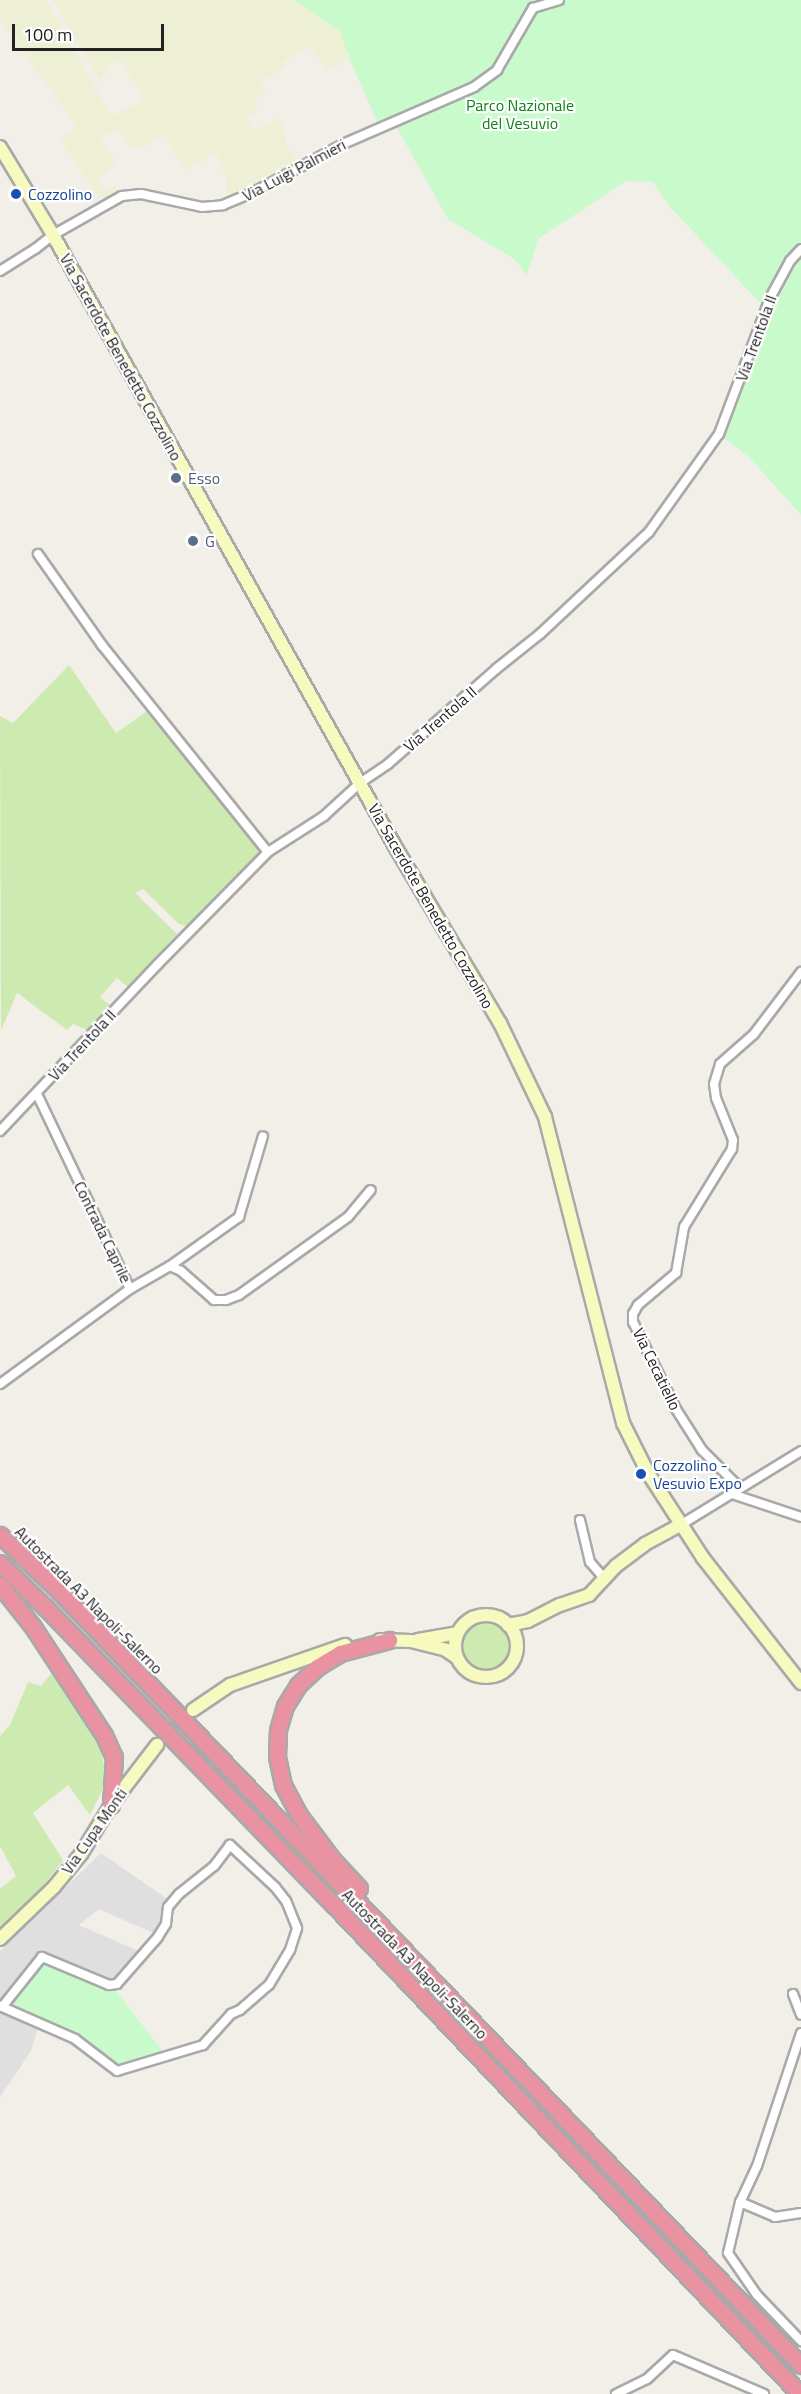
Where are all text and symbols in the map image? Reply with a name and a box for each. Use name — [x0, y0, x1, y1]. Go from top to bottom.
scale bar — [15, 12, 166, 50]
text: 100 m — [23, 21, 72, 48]
park label: Parco Nazionale del Vesuvio — [466, 95, 574, 133]
street label: Via Luigi Palmieri — [239, 135, 349, 205]
place label: Cozzolino — [28, 184, 92, 204]
marker: Cozzolino — [9, 187, 23, 201]
street label: Via Sacerdote Benedetto Cozzolino — [56, 250, 186, 464]
street label: Via Trentola II — [731, 292, 781, 384]
place label: Esso — [188, 468, 220, 488]
marker: Esso — [169, 471, 183, 485]
place label: G — [205, 531, 215, 551]
marker: G — [186, 534, 200, 548]
street label: Via Trentola II — [400, 682, 480, 756]
street label: Via Sacerdote Benedetto Cozzolino — [364, 800, 498, 1012]
street label: Via Trentola II — [44, 1005, 120, 1085]
street label: Contrada Caprile — [70, 1178, 136, 1286]
street label: Via Cecatiello — [629, 1325, 685, 1413]
place label: Cozzolino - Vesuvio Expo — [653, 1455, 742, 1493]
marker: Cozzolino - Vesuvio Expo — [634, 1467, 648, 1481]
street label: Autostrada A3 Napoli-Salerno — [11, 1522, 167, 1678]
street label: Via Cupa Monti — [57, 1784, 131, 1878]
street label: Autostrada A3 Napoli-Salerno — [338, 1885, 492, 2043]

